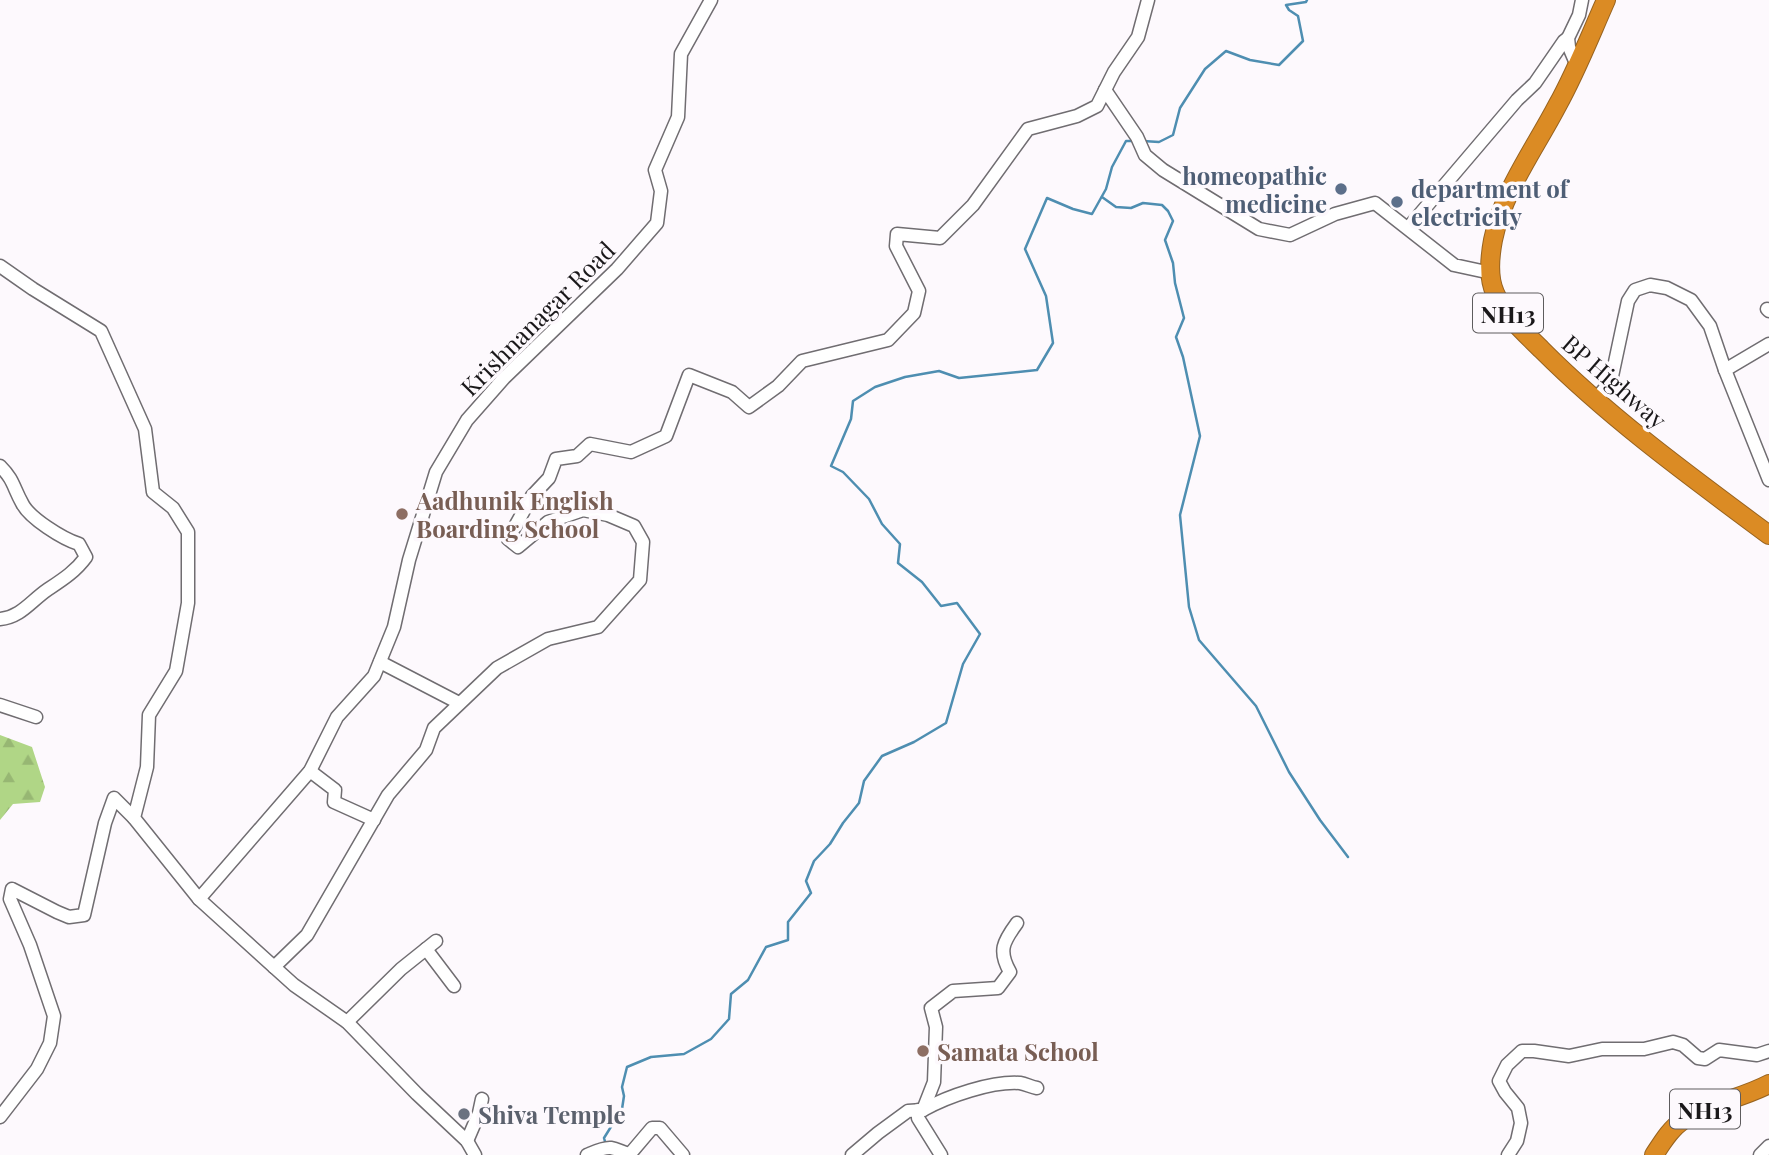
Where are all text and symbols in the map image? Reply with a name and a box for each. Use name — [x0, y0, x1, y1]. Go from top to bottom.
place label: homeopathic medicine — [1182, 159, 1327, 219]
place label: department of electricity — [1411, 172, 1571, 232]
marker: homeopathic medicine — [1333, 181, 1349, 197]
marker: department of electricity — [1389, 194, 1405, 210]
street label: Krishnanagar Road — [453, 234, 621, 402]
road number: NH13 — [1473, 294, 1543, 332]
street label: BP Highway — [1556, 327, 1674, 435]
place label: Aadhunik English Boarding School — [415, 484, 614, 544]
marker: Aadhunik English Boarding School — [394, 506, 410, 522]
place label: Samata School — [937, 1035, 1099, 1067]
marker: Samata School — [915, 1043, 931, 1059]
road number: NH13 — [1670, 1090, 1740, 1128]
place label: Shiva Temple — [478, 1098, 626, 1130]
marker: Shiva Temple — [456, 1106, 472, 1122]

